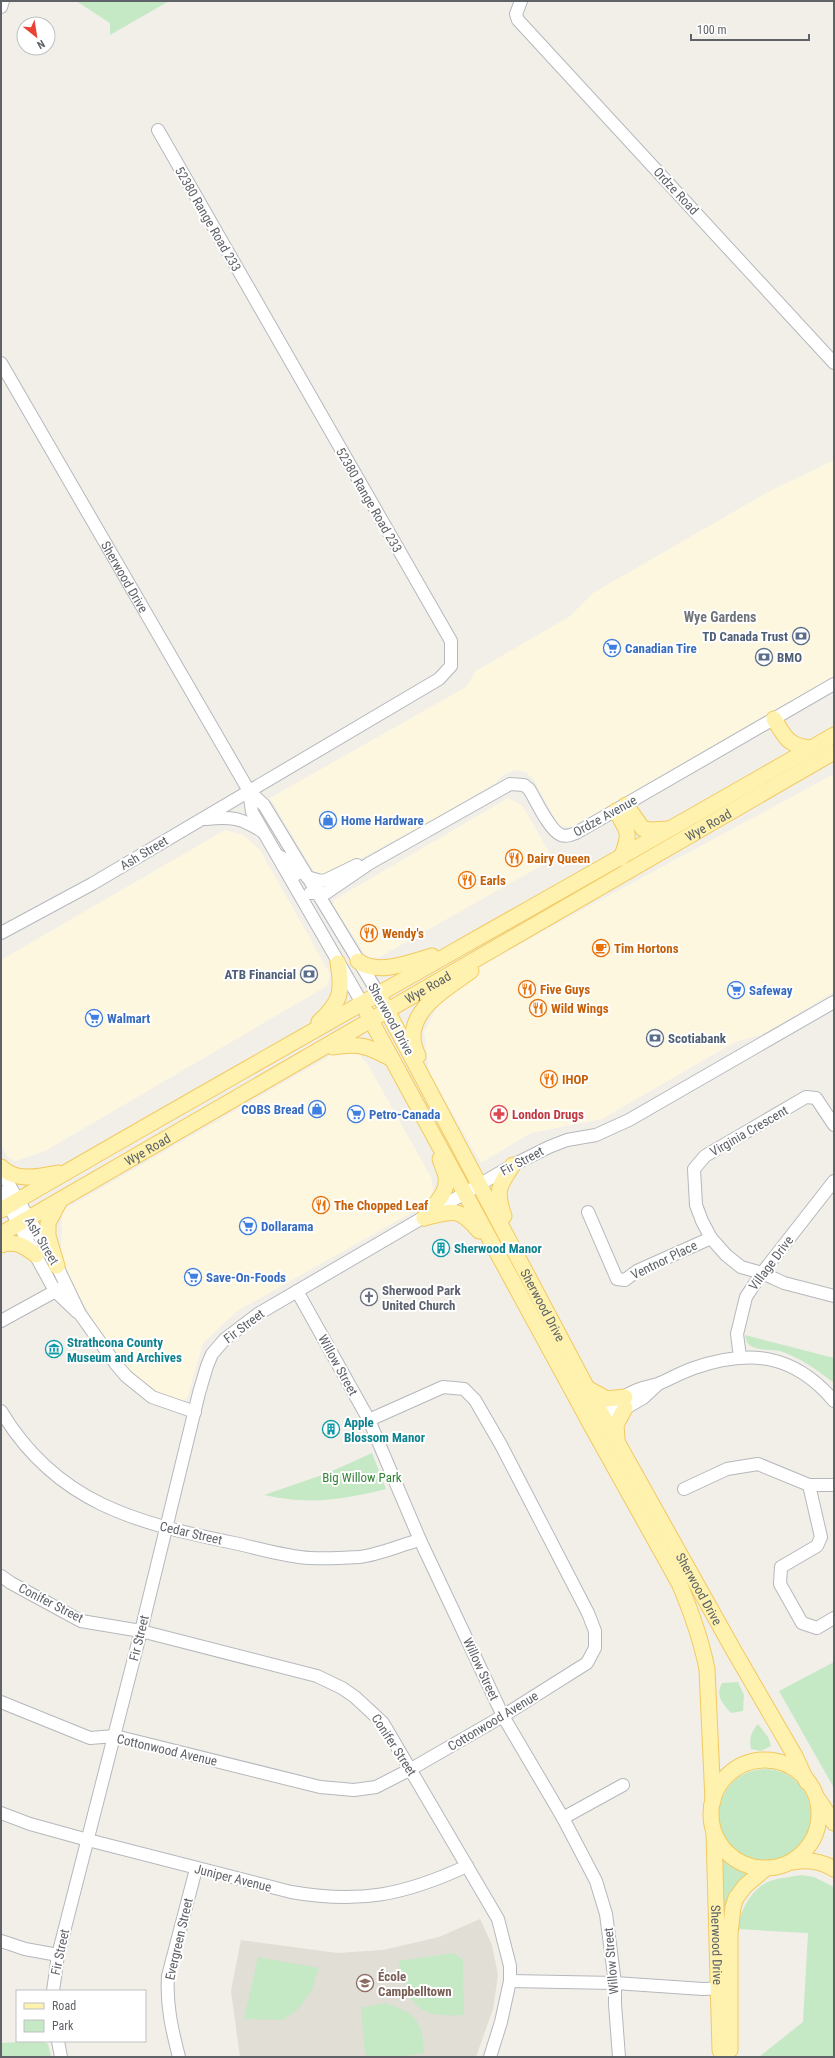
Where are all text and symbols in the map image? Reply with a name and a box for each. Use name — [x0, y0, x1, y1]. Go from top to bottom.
north arrow — [16, 16, 56, 56]
scale bar — [691, 16, 809, 42]
text: 100 m — [697, 23, 727, 37]
text: N — [34, 37, 47, 52]
street label: 52380 Range Road 233 — [172, 164, 244, 274]
street label: Ordze Road — [650, 164, 702, 218]
street label: 52380 Range Road 233 — [333, 445, 405, 555]
street label: Sherwood Drive — [98, 538, 151, 615]
district label: Wye Gardens — [684, 609, 756, 625]
bank icon: TD Canada Trust — [791, 626, 811, 646]
place label: TD Canada Trust — [702, 629, 788, 644]
supermarket icon: Canadian Tire — [602, 638, 622, 658]
place label: Canadian Tire — [625, 641, 697, 656]
bank icon: BMO — [754, 647, 774, 667]
place label: BMO — [777, 650, 802, 665]
street label: Ordze Avenue — [571, 792, 639, 840]
street label: Wye Road — [683, 806, 734, 844]
shop icon: Home Hardware — [318, 810, 338, 830]
place label: Home Hardware — [341, 813, 424, 828]
street label: Ash Street — [117, 833, 171, 873]
restaurant icon: Dairy Queen — [504, 848, 524, 868]
place label: Dairy Queen — [527, 851, 590, 866]
restaurant icon: Earls — [457, 870, 477, 890]
place label: Earls — [480, 873, 506, 888]
restaurant icon: Wendy's — [359, 923, 379, 943]
place label: Wendy's — [382, 926, 424, 941]
cafe icon: Tim Hortons — [591, 938, 611, 958]
place label: Tim Hortons — [614, 941, 679, 956]
bank icon: ATB Financial — [299, 964, 319, 984]
place label: ATB Financial — [225, 967, 296, 982]
street label: Wye Road — [402, 968, 453, 1006]
restaurant icon: Five Guys — [517, 979, 537, 999]
street label: Sherwood Drive — [365, 980, 417, 1058]
supermarket icon: Safeway — [726, 980, 746, 1000]
place label: Five Guys — [540, 982, 590, 997]
place label: Safeway — [749, 983, 793, 998]
restaurant icon: Wild Wings — [528, 998, 548, 1018]
place label: Wild Wings — [551, 1001, 609, 1016]
supermarket icon: Walmart — [84, 1008, 104, 1028]
place label: Walmart — [107, 1011, 150, 1026]
bank icon: Scotiabank — [645, 1028, 665, 1048]
place label: Scotiabank — [668, 1031, 727, 1046]
restaurant icon: IHOP — [539, 1069, 559, 1089]
place label: IHOP — [562, 1072, 589, 1087]
shop icon: COBS Bread — [307, 1099, 327, 1119]
place label: COBS Bread — [241, 1102, 304, 1117]
street label: Virginia Crescent — [707, 1103, 791, 1159]
supermarket icon: Petro-Canada — [346, 1104, 366, 1124]
pharmacy icon: London Drugs — [489, 1104, 509, 1124]
place label: Petro-Canada — [369, 1107, 440, 1122]
place label: London Drugs — [512, 1107, 584, 1122]
street label: Wye Road — [122, 1130, 173, 1168]
street label: Fir Street — [498, 1143, 546, 1179]
restaurant icon: The Chopped Leaf — [311, 1195, 331, 1215]
place label: The Chopped Leaf — [334, 1198, 429, 1213]
street label: Ash Street — [22, 1214, 62, 1268]
supermarket icon: Dollarama — [238, 1216, 258, 1236]
place label: Dollarama — [261, 1219, 314, 1234]
street label: Village Drive — [746, 1233, 796, 1293]
building icon: Sherwood Manor — [431, 1238, 451, 1258]
street label: Ventnor Place — [629, 1238, 699, 1282]
place label: Sherwood Manor — [454, 1241, 543, 1256]
street label: Sherwood Drive — [518, 1266, 568, 1344]
supermarket icon: Save-On-Foods — [183, 1267, 203, 1287]
place label: Save-On-Foods — [206, 1270, 286, 1285]
place label: Sherwood Park United Church — [382, 1283, 461, 1313]
church icon: Sherwood Park United Church — [359, 1287, 379, 1307]
street label: Fir Street — [221, 1306, 267, 1346]
street label: Willow Street — [315, 1332, 361, 1398]
place label: Strathcona County Museum and Archives — [67, 1335, 182, 1365]
museum icon: Strathcona County Museum and Archives — [44, 1339, 64, 1359]
place label: Apple Blossom Manor — [344, 1415, 426, 1445]
building icon: Apple Blossom Manor — [321, 1419, 341, 1439]
park label: Big Willow Park — [322, 1470, 402, 1485]
street label: Cedar Street — [158, 1519, 224, 1547]
street label: Sherwood Drive — [673, 1550, 725, 1627]
street label: Conifer Street — [16, 1580, 86, 1626]
street label: Fir Street — [126, 1613, 152, 1662]
street label: Willow Street — [460, 1635, 502, 1703]
street label: Cottonwood Avenue — [445, 1688, 541, 1754]
street label: Conifer Street — [368, 1711, 420, 1779]
street label: Cottonwood Avenue — [115, 1731, 219, 1769]
street label: Juniper Avenue — [193, 1861, 273, 1895]
street label: Evergreen Street — [162, 1896, 196, 1982]
street label: Sherwood Drive — [708, 1905, 726, 1985]
street label: Fir Street — [48, 1927, 72, 1976]
street label: Willow Street — [601, 1927, 621, 1995]
place label: École Campbelltown — [378, 1969, 452, 1999]
school or university icon: École Campbelltown — [355, 1973, 375, 1993]
legend — [16, 1990, 146, 2042]
text: Road — [52, 1999, 76, 2013]
text: Park — [52, 2019, 74, 2033]

